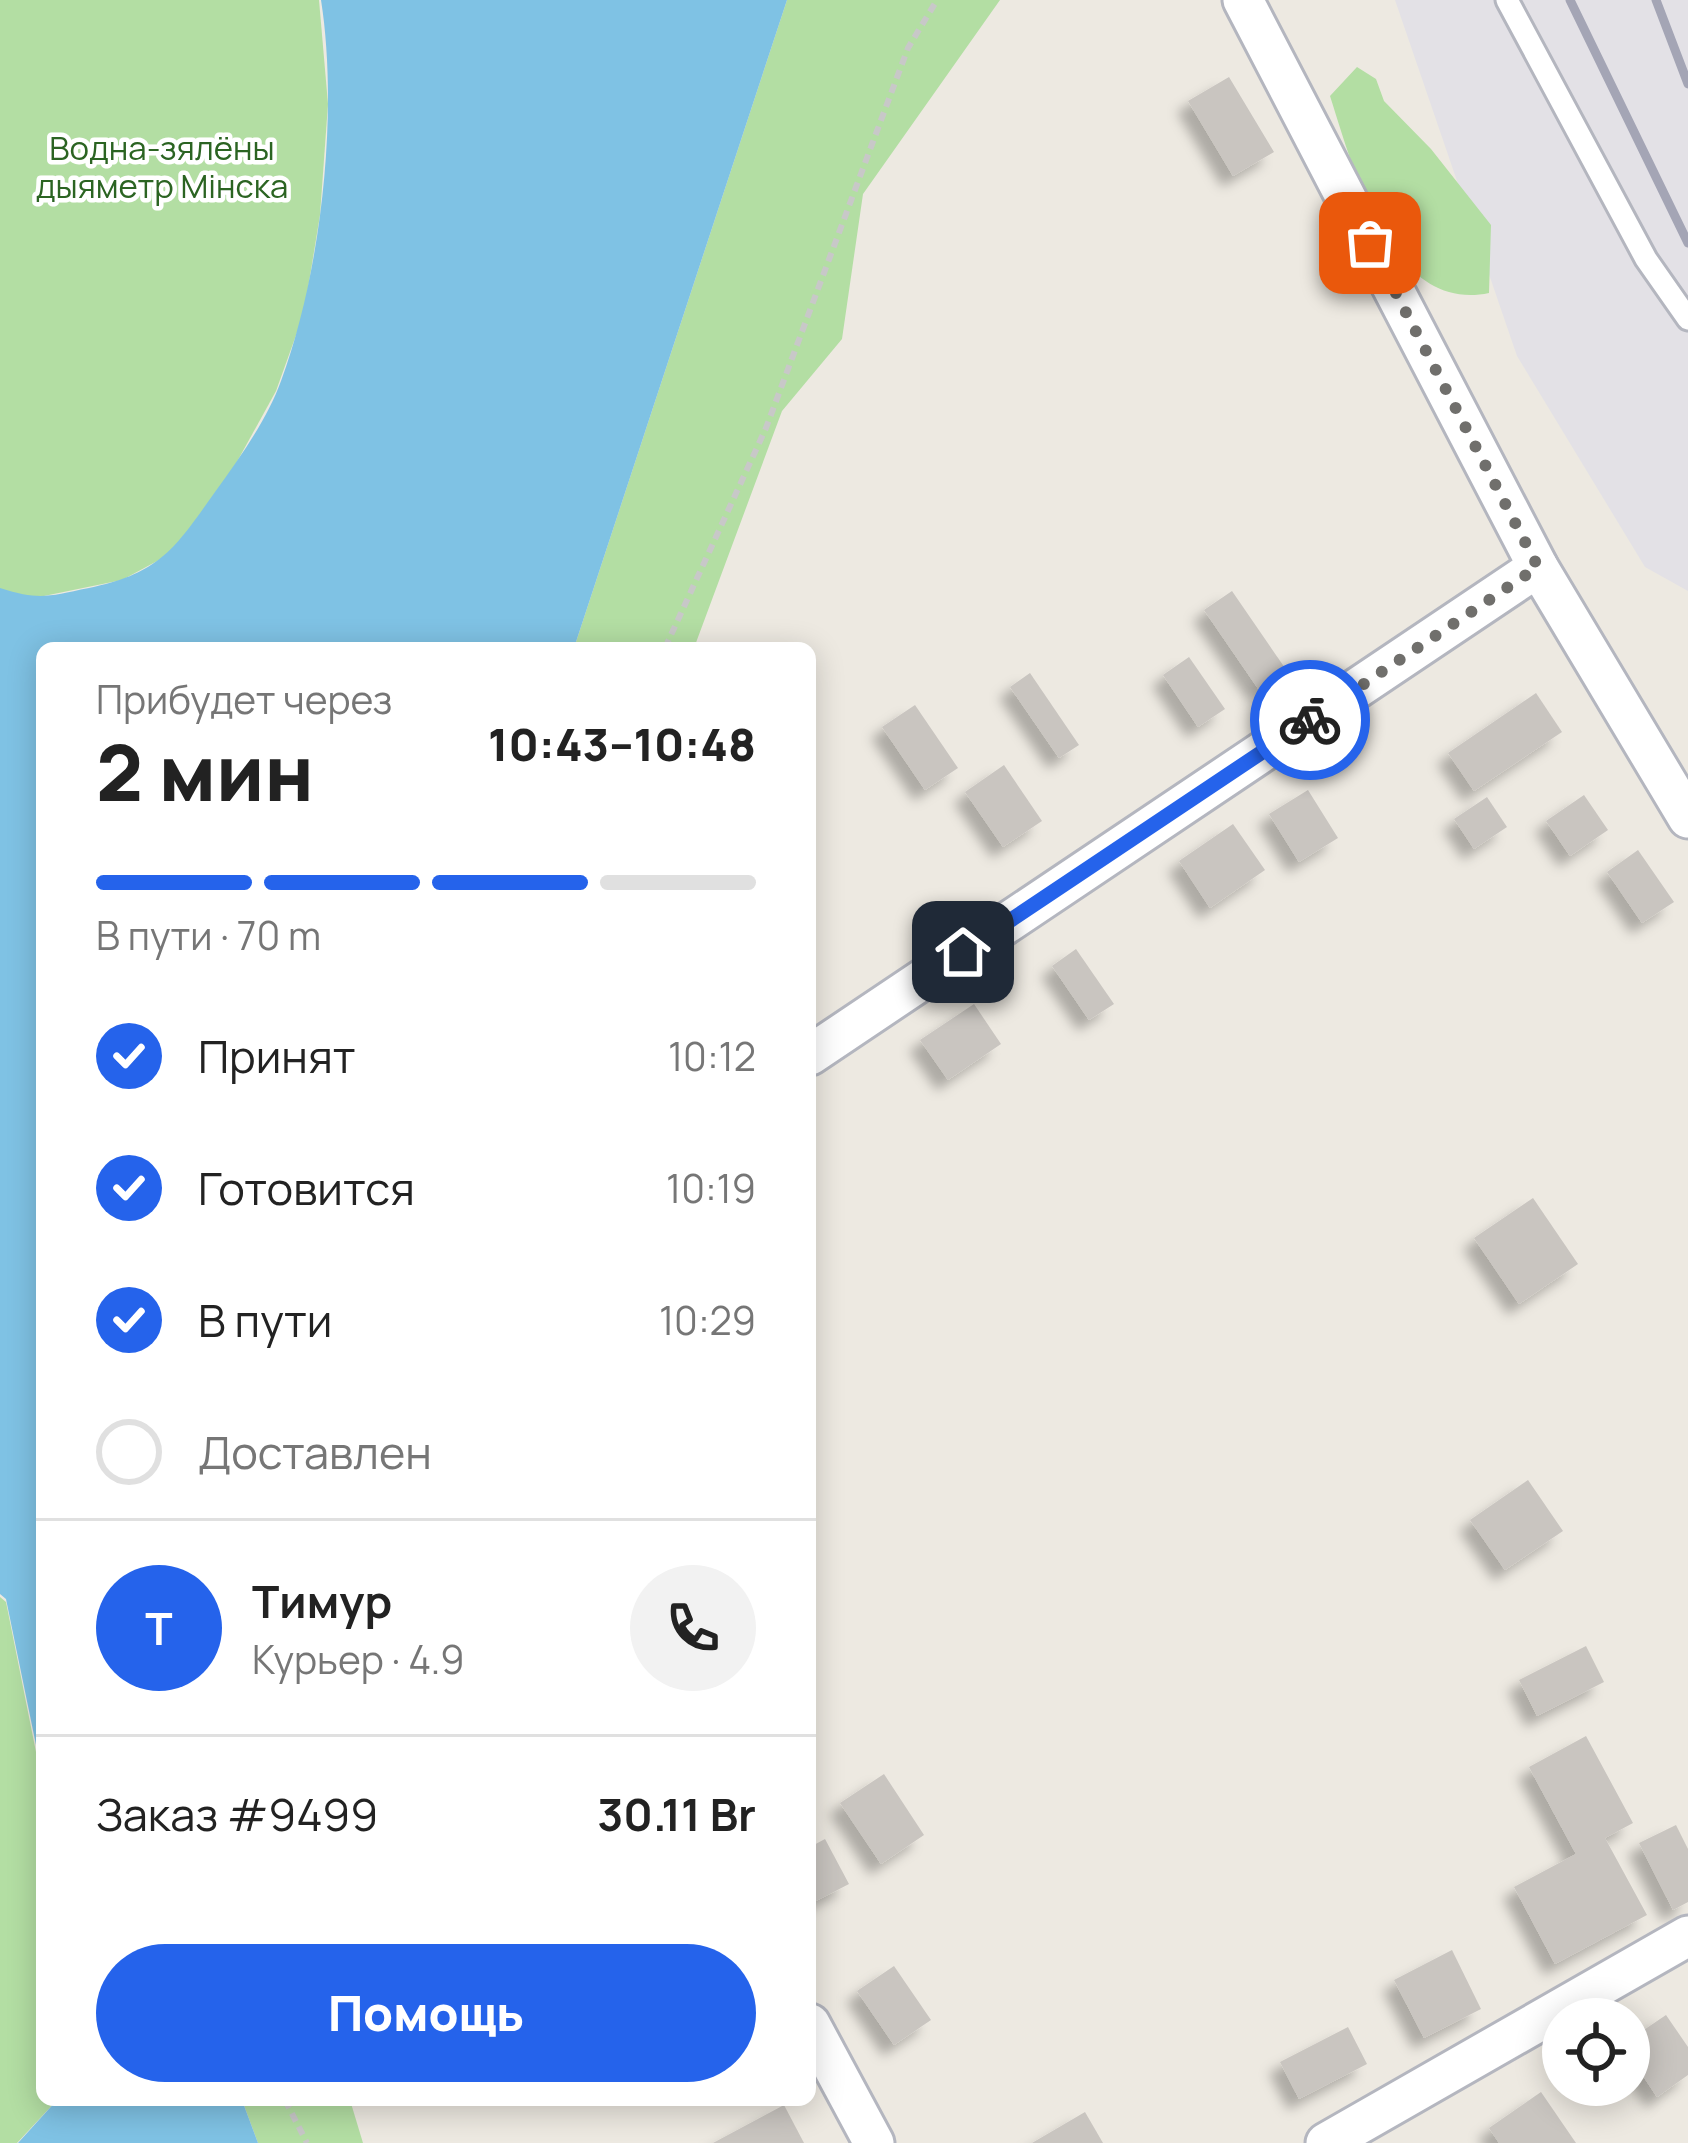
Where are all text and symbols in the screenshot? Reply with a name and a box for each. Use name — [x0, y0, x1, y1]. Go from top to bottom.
park label: Водна-зялёны дыяметр Мінска — [36, 125, 288, 208]
pin — [1319, 192, 1421, 294]
icon: bag — [1337, 210, 1403, 276]
courier — [1250, 660, 1370, 780]
text: Прибудет через — [96, 672, 392, 726]
icon: bike — [1277, 687, 1343, 753]
text: 10:43–10:48 — [488, 713, 756, 775]
text: 2 мин — [96, 718, 314, 824]
pin — [912, 901, 1014, 1003]
text: В пути · 70 m — [96, 908, 321, 962]
icon: home — [930, 919, 996, 985]
icon: check — [96, 1023, 162, 1089]
text: Принят — [198, 1025, 356, 1087]
text: 10:12 — [668, 1029, 756, 1083]
icon: check — [96, 1155, 162, 1221]
text: Готовится — [198, 1157, 415, 1219]
text: 10:19 — [666, 1161, 756, 1215]
icon: check — [96, 1287, 162, 1353]
text: В пути — [198, 1289, 332, 1351]
text: 10:29 — [659, 1293, 756, 1347]
text: Доставлен — [198, 1421, 432, 1483]
button: phone — [630, 1565, 756, 1691]
text: Тимур — [252, 1570, 392, 1632]
text: Т — [145, 1597, 173, 1659]
text: Курьер · 4.9 — [252, 1632, 465, 1686]
text: Заказ #9499 — [96, 1783, 378, 1845]
text: 30.11 Br — [597, 1783, 756, 1845]
button: Помощь — [96, 1944, 756, 2082]
map controls — [1542, 1998, 1650, 2106]
button: locate — [1542, 1998, 1650, 2106]

